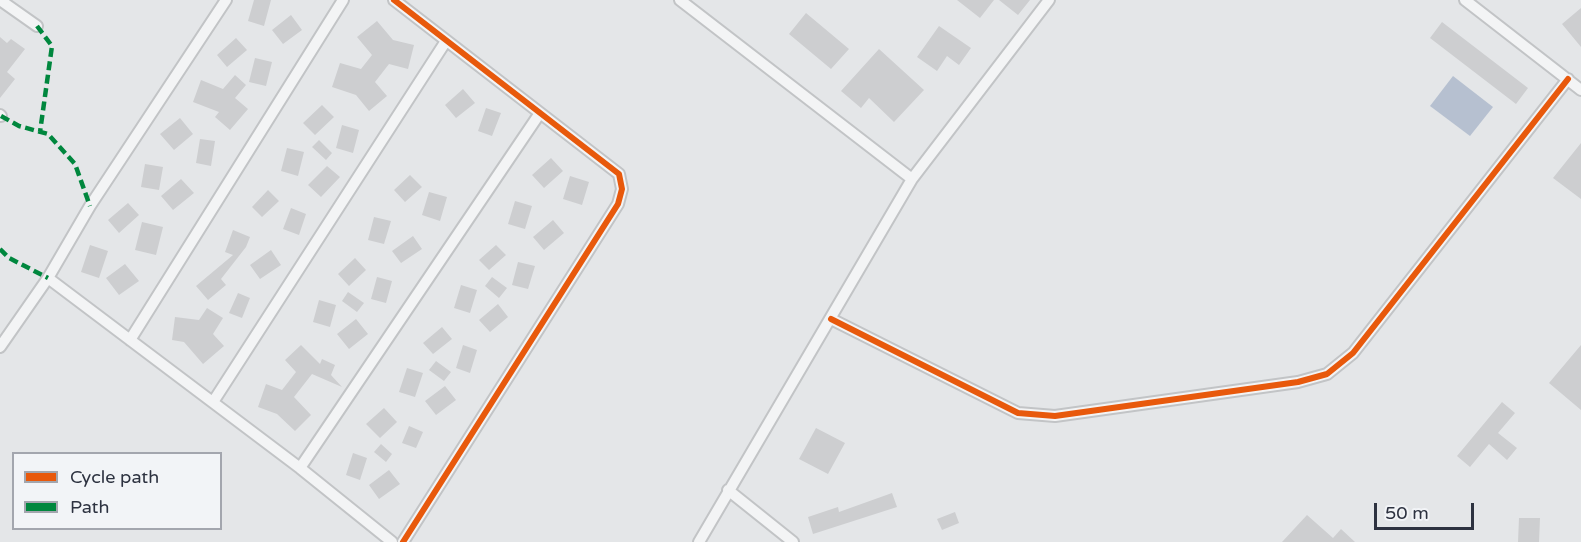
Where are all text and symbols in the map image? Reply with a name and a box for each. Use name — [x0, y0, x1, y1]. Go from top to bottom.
legend — [12, 452, 222, 530]
text: Cycle path — [70, 466, 159, 488]
scale bar — [1377, 491, 1478, 529]
text: Path — [70, 496, 109, 518]
text: 50 m — [1385, 502, 1429, 524]

